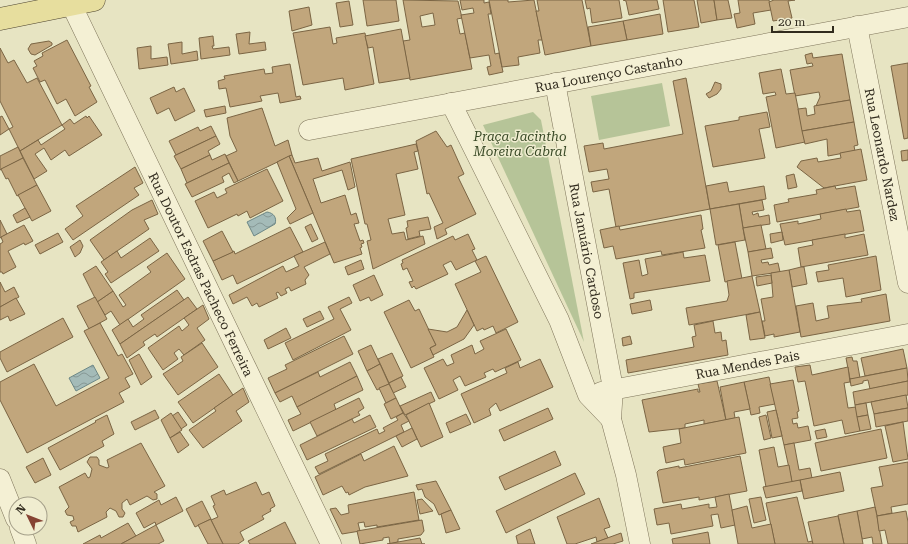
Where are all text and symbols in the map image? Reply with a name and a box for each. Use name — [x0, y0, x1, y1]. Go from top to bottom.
scale bar — [772, 8, 833, 34]
text: 20 m — [778, 15, 805, 29]
street label: Rua Lourenço Castanho — [534, 52, 684, 95]
street label: Rua Leonardo Nardez — [862, 87, 903, 222]
park label: Praça Jacintho Moreira Cabral — [472, 129, 567, 159]
street label: Rua Doutor Esdras Pacheco Ferreira — [146, 170, 257, 379]
street label: Rua Januário Cardoso — [567, 182, 607, 320]
street label: Rua Mendes Pais — [694, 347, 801, 382]
north arrow — [8, 496, 48, 536]
text: N — [13, 502, 29, 517]

